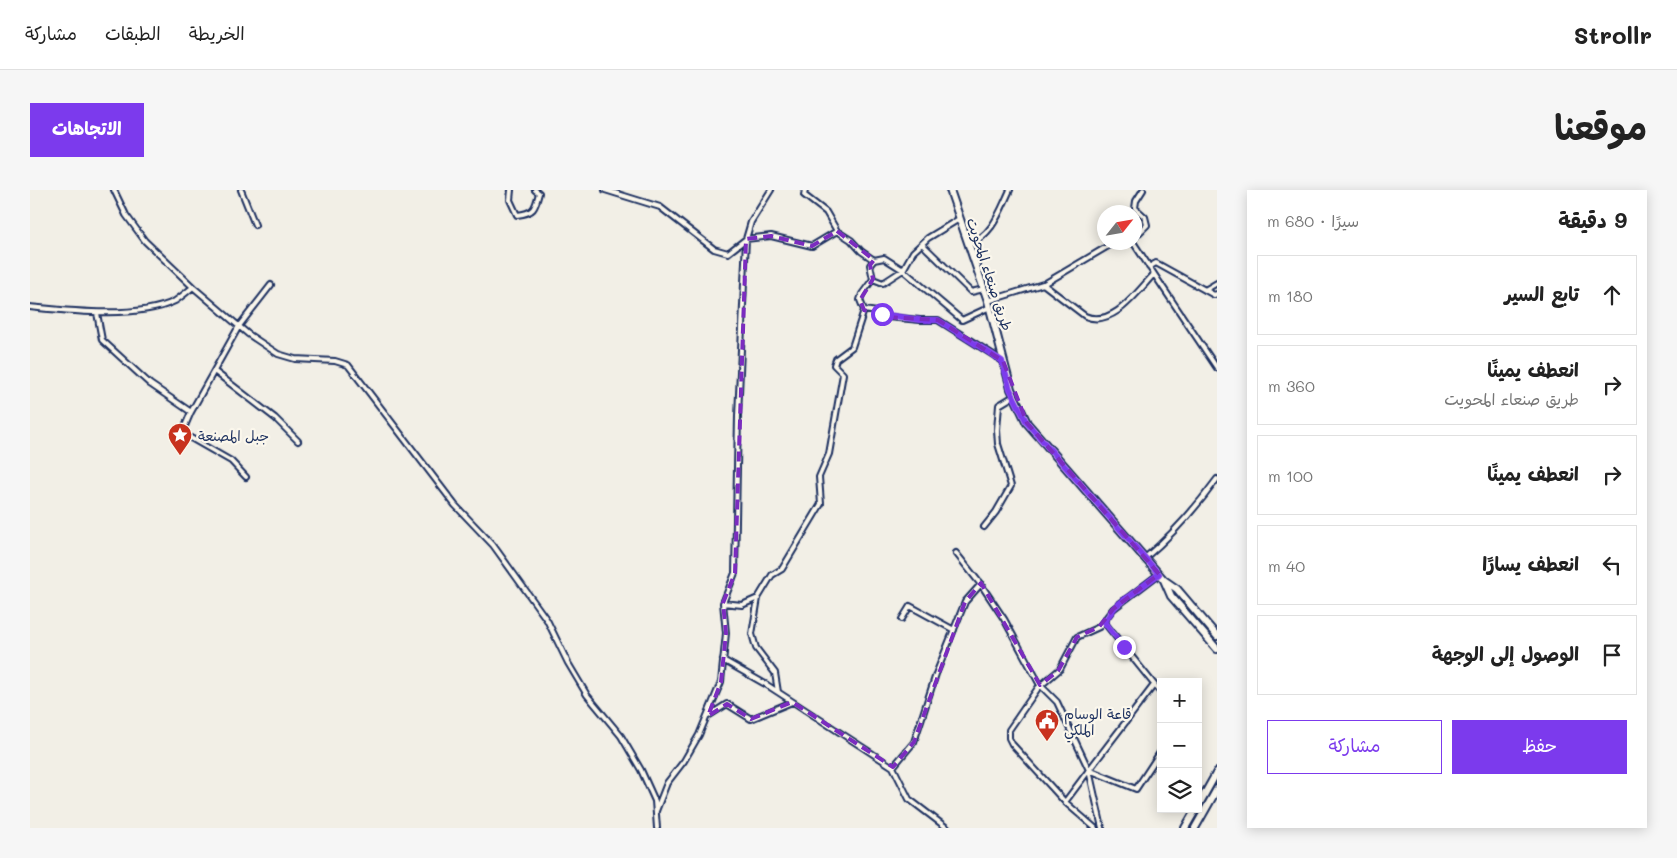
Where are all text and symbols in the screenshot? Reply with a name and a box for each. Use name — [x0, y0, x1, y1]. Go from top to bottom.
text: Strollr — [1574, 19, 1652, 50]
text: مشاركة — [25, 21, 77, 45]
text: الطبقات — [105, 21, 161, 45]
text: الخريطة — [189, 21, 245, 45]
button: الاتجاهات — [30, 103, 144, 157]
text: موقعنا — [1554, 103, 1647, 149]
north arrow — [1097, 205, 1142, 250]
text: 9 دقيقة — [1558, 206, 1627, 233]
text: سيرًا · 680 m — [1267, 210, 1359, 231]
street label: طريق صنعاء المحويت — [963, 215, 1017, 333]
text: تابع السير — [1504, 281, 1579, 306]
icon: ahead — [1598, 281, 1626, 309]
text: 180 m — [1268, 285, 1313, 306]
route start — [871, 303, 894, 326]
text: انعطف يمينًا — [1487, 357, 1579, 382]
icon: right — [1598, 371, 1626, 399]
text: 360 m — [1268, 375, 1315, 396]
text: طريق صنعاء المحويت — [1444, 388, 1579, 409]
place icon: جبل المصنعة — [167, 422, 193, 456]
place label: جبل المصنعة — [198, 426, 269, 445]
text: انعطف يمينًا — [1487, 461, 1579, 486]
icon: right — [1598, 461, 1626, 489]
text: 100 m — [1268, 465, 1313, 486]
text: انعطف يسارًا — [1482, 551, 1579, 576]
icon: left — [1598, 551, 1626, 579]
text: 40 m — [1268, 555, 1305, 576]
route end — [1113, 636, 1136, 659]
text: الوصول إلى الوجهة — [1432, 641, 1579, 666]
icon: arrive — [1598, 641, 1626, 669]
map controls — [1157, 678, 1202, 813]
button: + — [1157, 678, 1202, 723]
place label: قاعة الوسام الملكي — [1064, 704, 1131, 743]
public building icon: قاعة الوسام الملكي — [1034, 708, 1060, 742]
button: مشاركة — [1267, 720, 1442, 774]
button: حفظ — [1452, 720, 1627, 774]
button: − — [1157, 723, 1202, 768]
button: layers — [1157, 768, 1202, 813]

